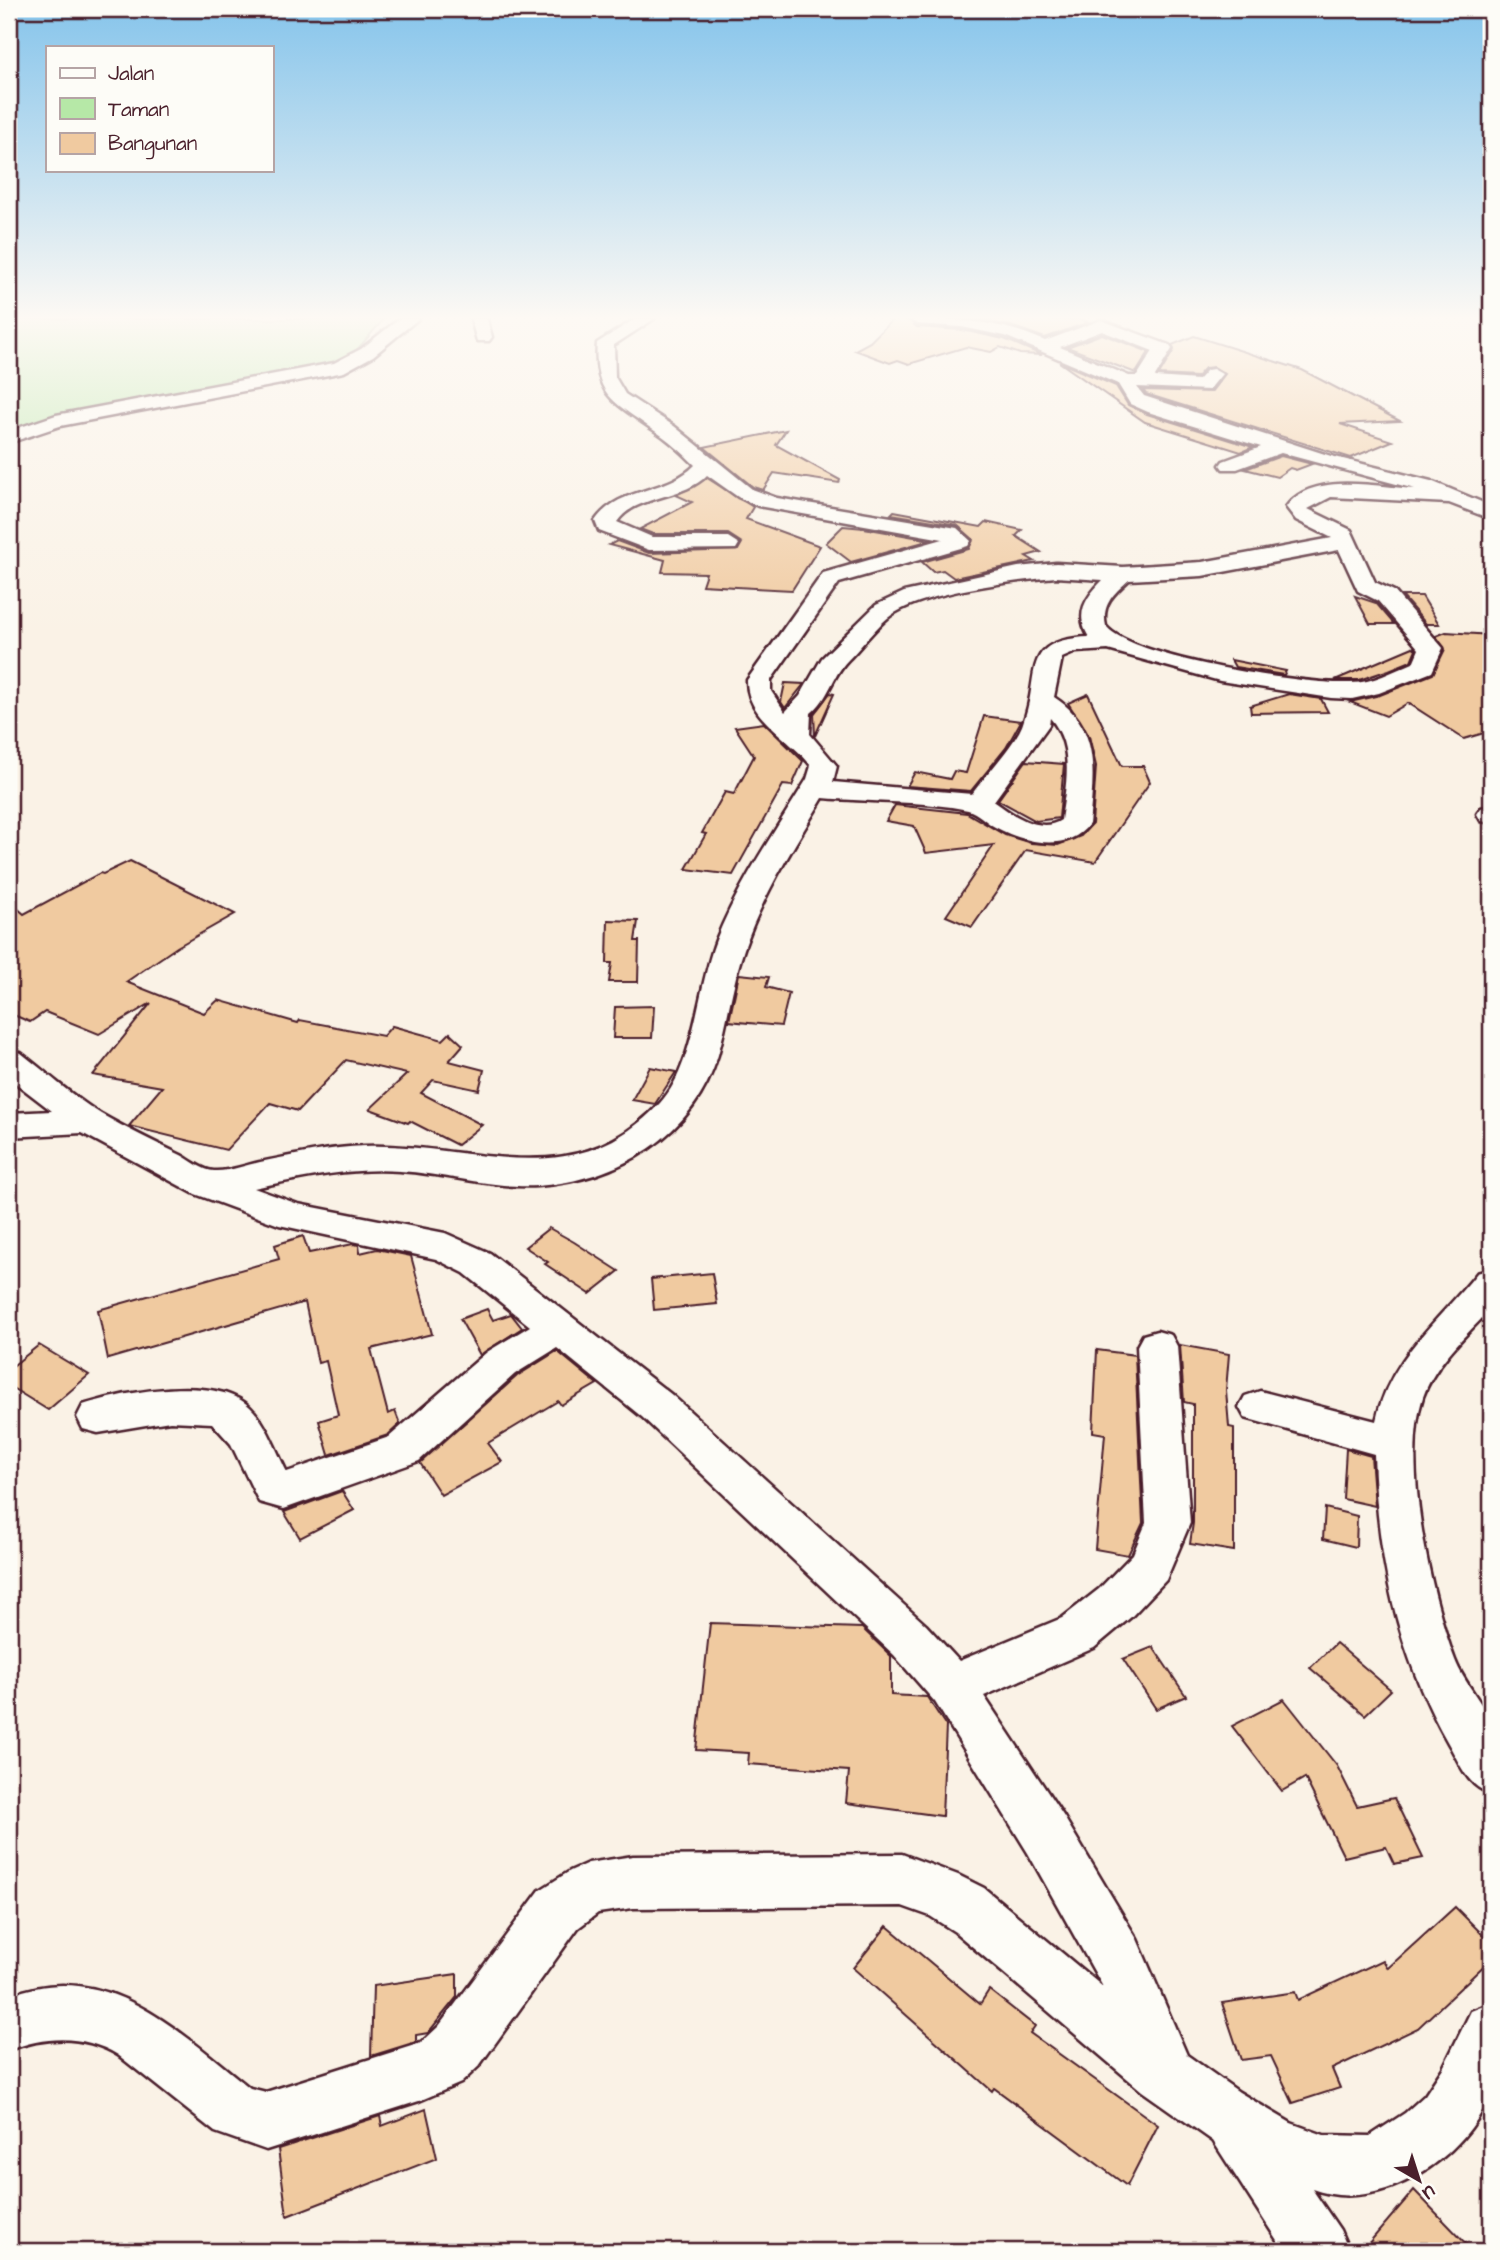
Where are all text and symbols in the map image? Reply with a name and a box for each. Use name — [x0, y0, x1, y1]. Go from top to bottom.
legend — [46, 46, 273, 172]
text: Jalan — [108, 59, 154, 88]
text: Taman — [108, 95, 169, 124]
text: Bangunan — [108, 129, 197, 160]
north arrow — [1384, 2144, 1454, 2214]
text: U — [1416, 2178, 1441, 2206]

